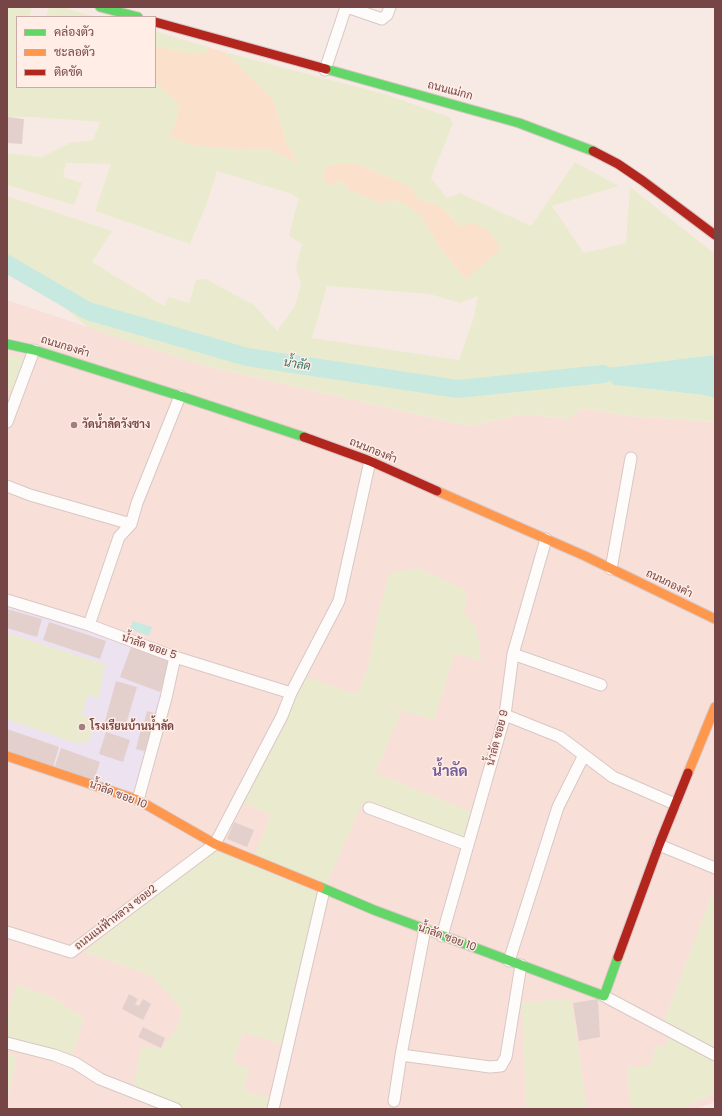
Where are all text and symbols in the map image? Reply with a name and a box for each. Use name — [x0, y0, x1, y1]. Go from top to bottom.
legend — [16, 16, 156, 88]
text: คล่องตัว — [54, 23, 94, 40]
text: ชะลอตัว — [54, 43, 95, 60]
text: ติดขัด — [54, 63, 83, 80]
street label: ถนนแม่กก — [426, 79, 474, 103]
street label: ถนนกองคำ — [39, 333, 91, 361]
water label: น้ำลัด — [282, 356, 312, 374]
place label: วัดน้ำลัดวังซาง — [82, 418, 150, 432]
marker: วัดน้ำลัดวังซาง — [69, 420, 79, 430]
street label: ถนนกองคำ — [347, 435, 399, 467]
street label: ถนนกองคำ — [644, 567, 694, 601]
street label: น้ำลัด ซอย 5 — [120, 631, 178, 663]
street label: น้ำลัด ซอย 9 — [484, 708, 512, 768]
place label: โรงเรียนบ้านน้ำลัด — [90, 720, 174, 734]
marker: โรงเรียนบ้านน้ำลัด — [77, 722, 87, 732]
district label: น้ำลัด — [432, 763, 468, 781]
street label: น้ำลัด ซอย 10 — [87, 778, 149, 812]
street label: ถนนแม่ฟ้าหลวง ซอย2 — [72, 883, 160, 953]
street label: น้ำลัด ซอย 10 — [416, 921, 478, 955]

